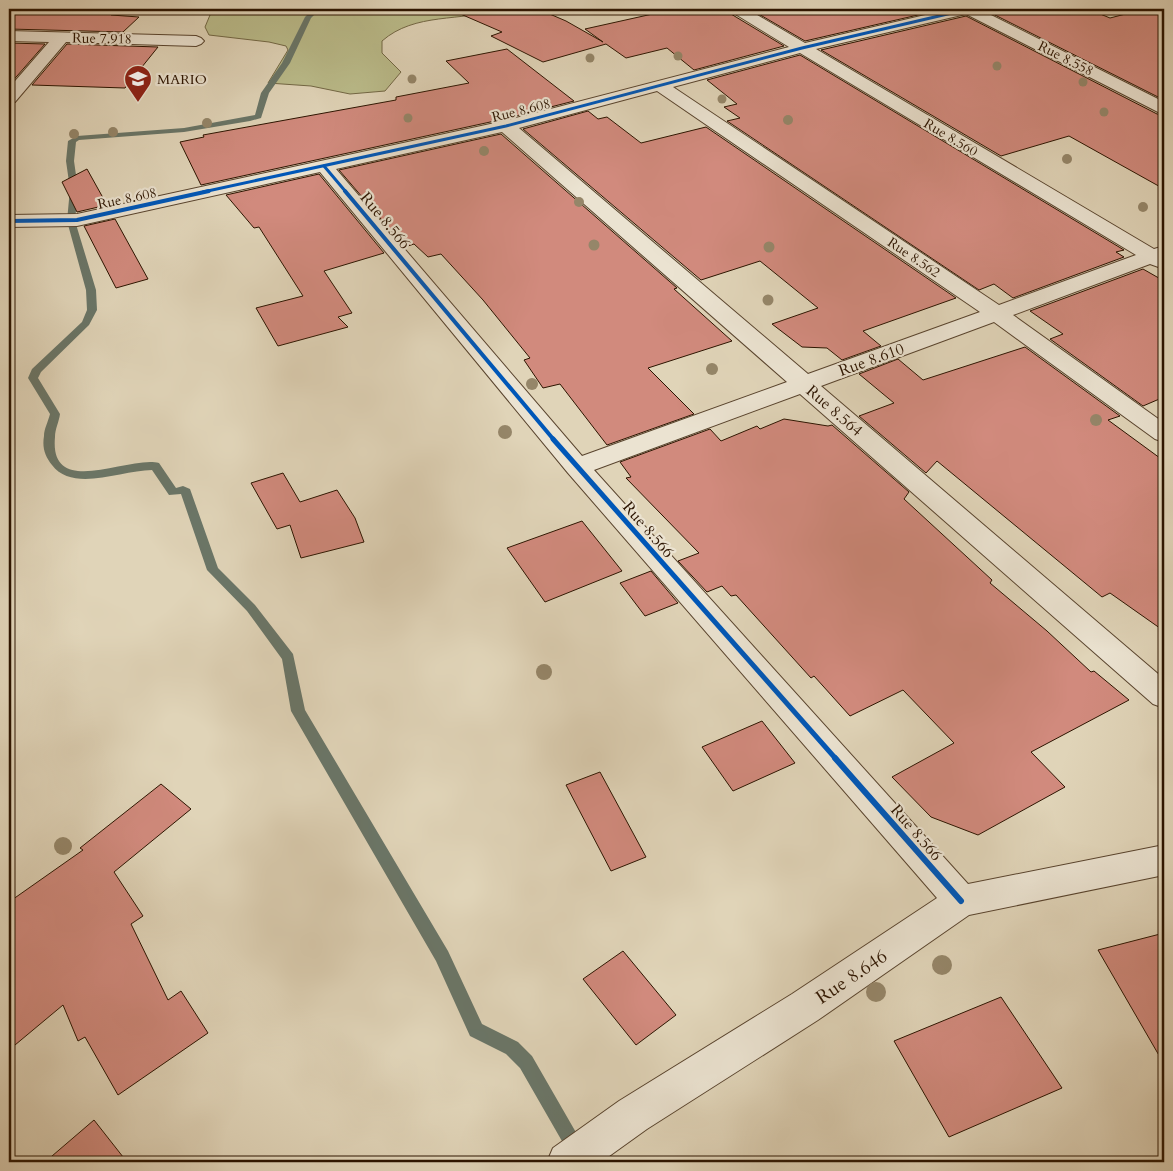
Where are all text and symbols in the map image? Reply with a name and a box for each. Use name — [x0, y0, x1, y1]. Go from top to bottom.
street label: Rue 7.918 — [72, 28, 132, 49]
street label: Rue 8.558 — [1035, 36, 1097, 80]
school or university icon: MARIO — [123, 64, 153, 103]
place label: MARIO — [157, 70, 207, 89]
street label: Rue 8.608 — [490, 94, 552, 127]
street label: Rue 8.560 — [920, 114, 981, 161]
street label: Rue 8.608 — [96, 183, 158, 214]
street label: Rue 8.566 — [355, 187, 416, 254]
street label: Rue 8.562 — [884, 233, 944, 282]
street label: Rue 8.610 — [835, 338, 907, 382]
street label: Rue 8.564 — [801, 380, 867, 441]
street label: Rue 8.566 — [618, 497, 679, 563]
street label: Rue 8.566 — [886, 800, 947, 866]
street label: Rue 8.646 — [811, 943, 892, 1010]

